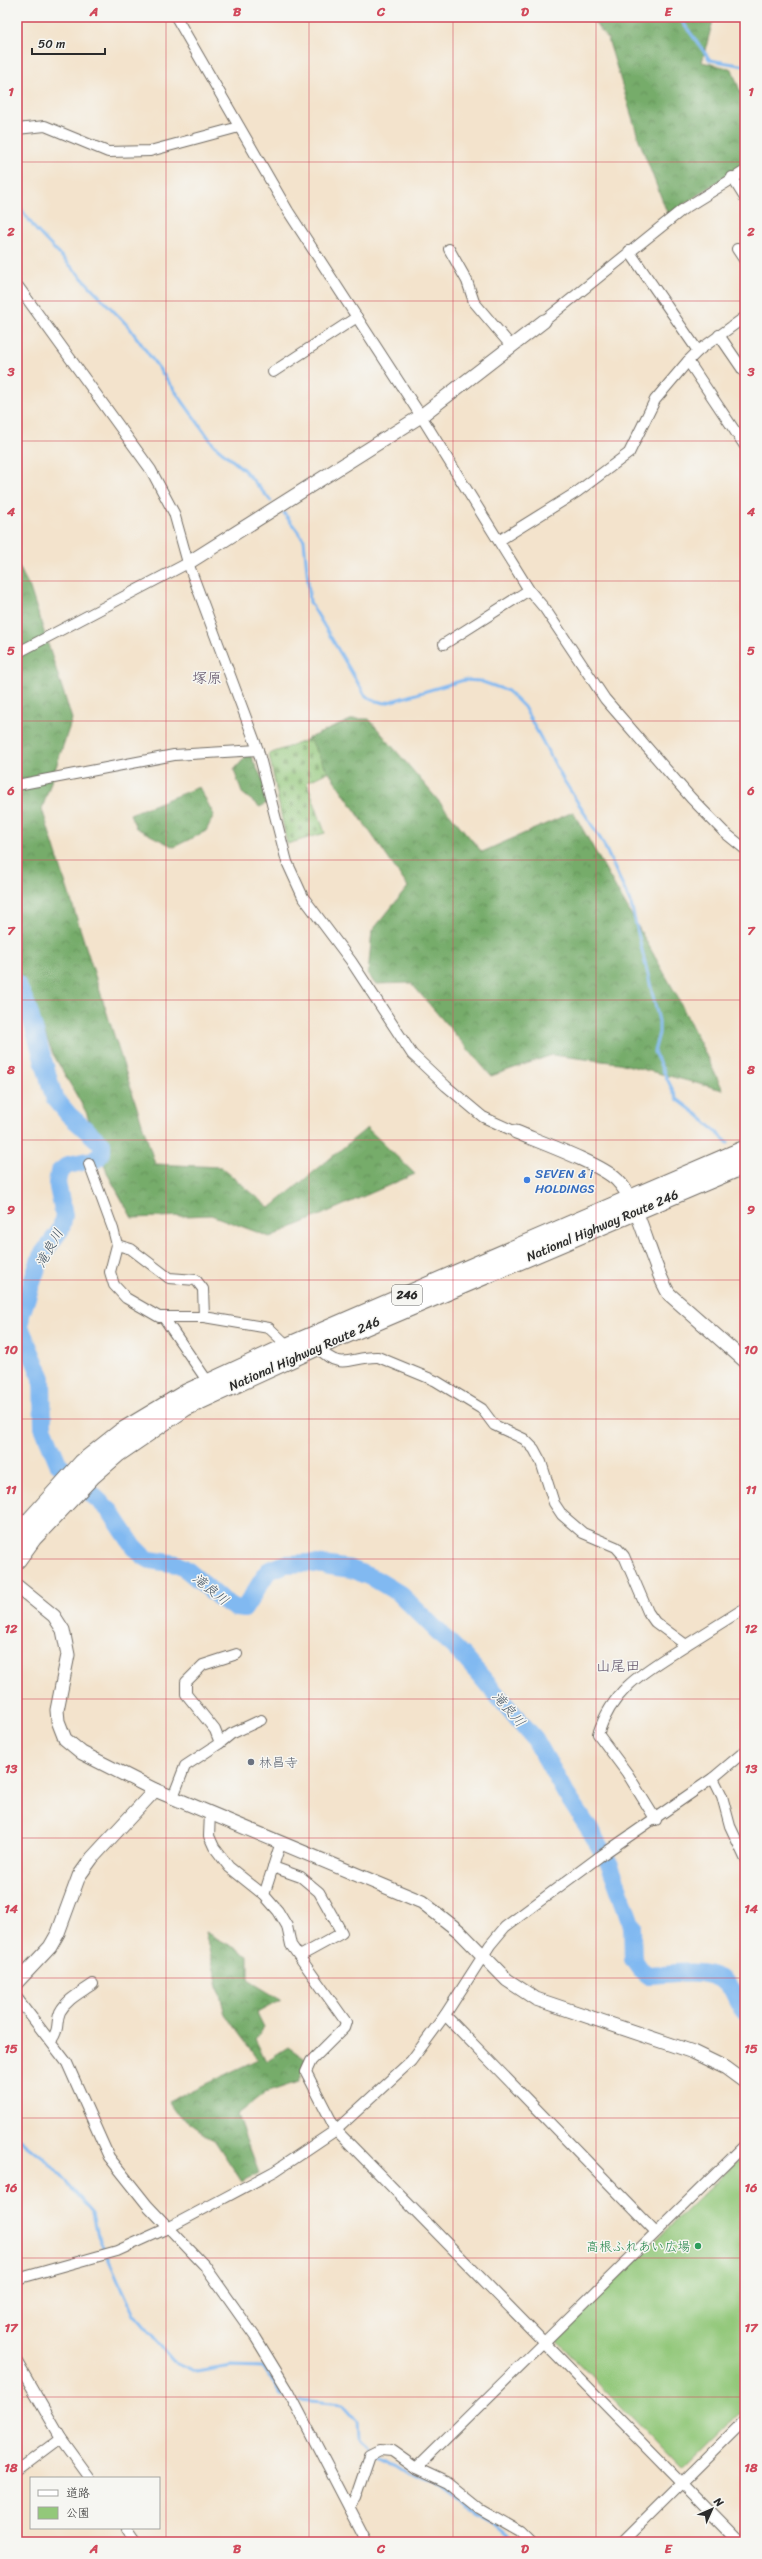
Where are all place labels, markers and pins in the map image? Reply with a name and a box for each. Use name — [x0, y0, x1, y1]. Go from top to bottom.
place label: SEVEN & i HOLDINGS — [535, 1162, 595, 1200]
marker: SEVEN & i HOLDINGS — [522, 1175, 532, 1185]
place label: 林昌寺 — [259, 1751, 298, 1774]
marker: 林昌寺 — [246, 1757, 256, 1767]
place label: 高根ふれあい広場 — [586, 2235, 690, 2258]
marker: 高根ふれあい広場 — [693, 2241, 703, 2251]

